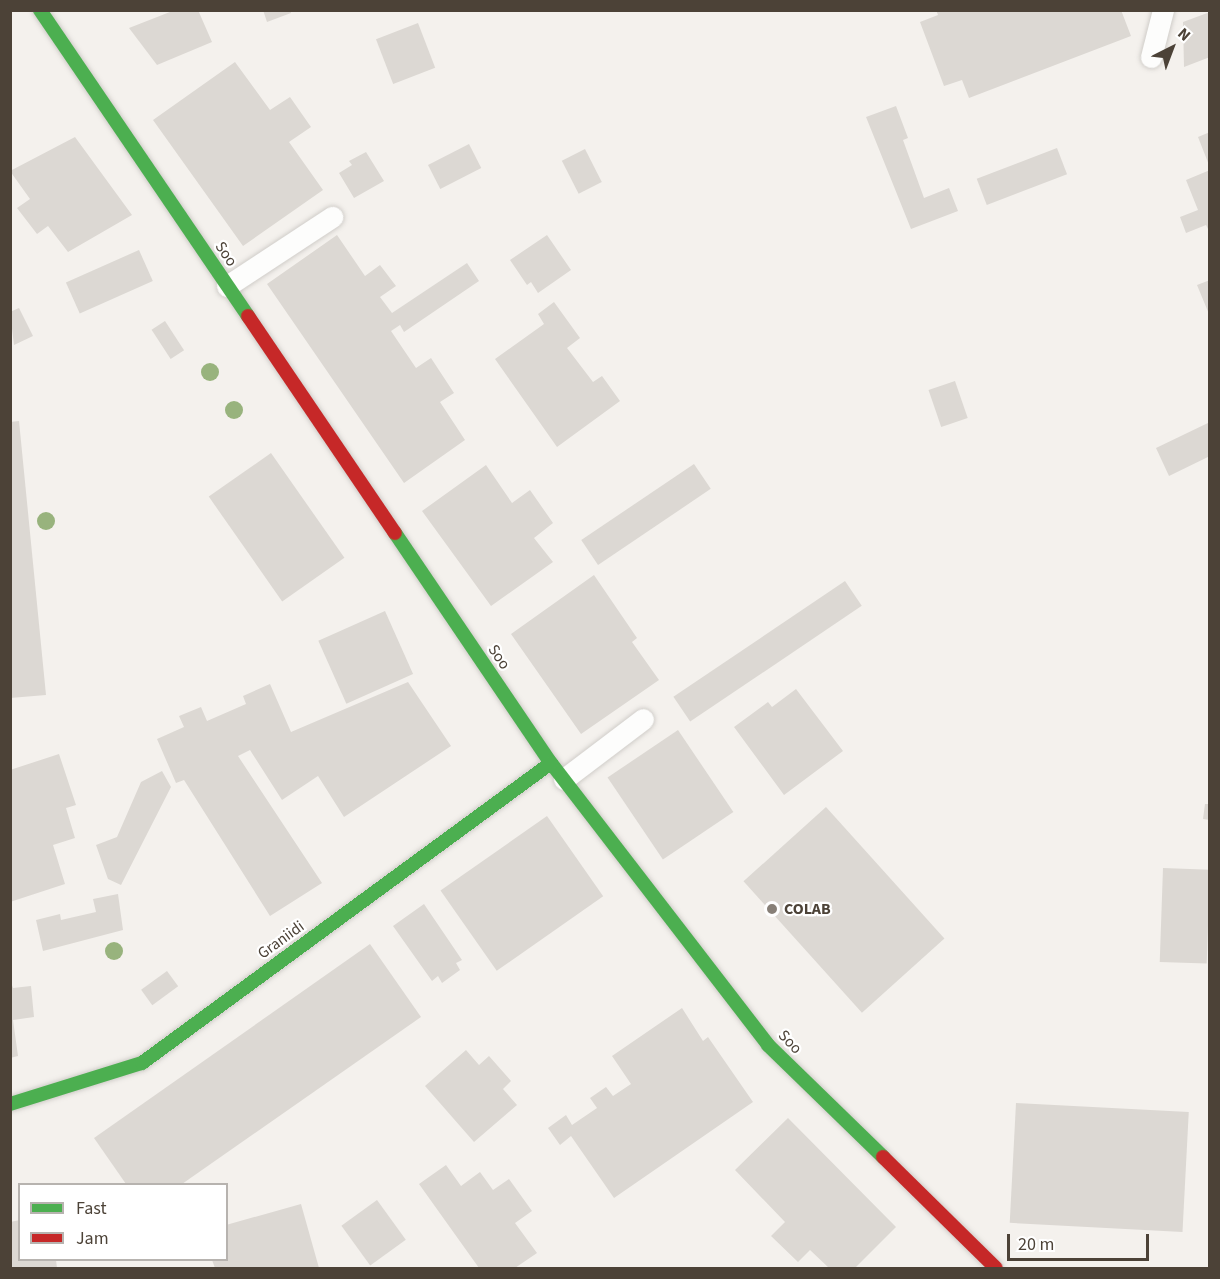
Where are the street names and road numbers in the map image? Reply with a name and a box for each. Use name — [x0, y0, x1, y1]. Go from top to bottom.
street label: Soo — [211, 238, 241, 270]
street label: Soo — [484, 641, 514, 673]
street label: Graniidi — [254, 917, 308, 963]
street label: Soo — [774, 1026, 806, 1058]

